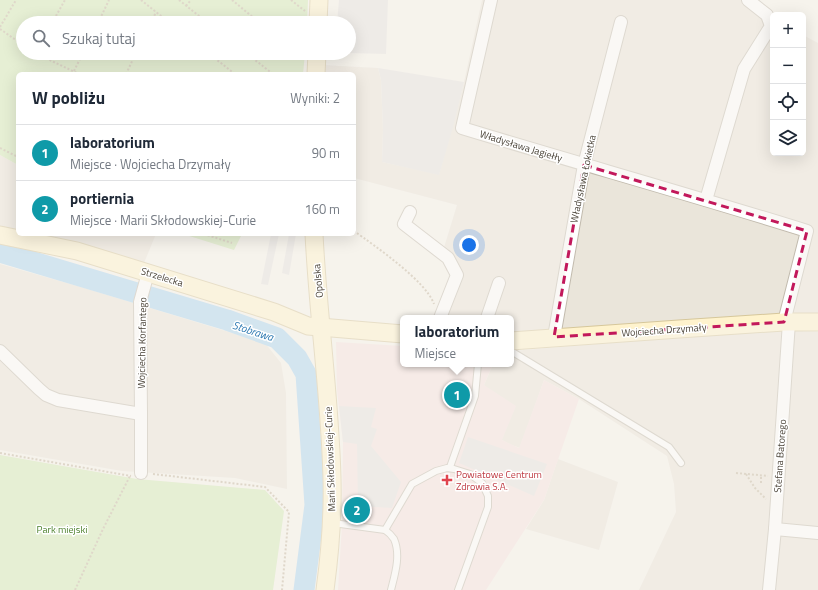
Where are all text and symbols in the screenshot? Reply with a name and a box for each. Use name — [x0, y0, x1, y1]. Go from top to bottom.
map controls — [770, 12, 806, 156]
button: + — [770, 12, 806, 48]
search box — [16, 16, 356, 60]
icon: search — [30, 27, 52, 49]
text: Szukaj tutaj — [62, 27, 135, 50]
button: − — [770, 48, 806, 84]
button: locate — [770, 84, 806, 120]
text: W pobliżu — [32, 85, 105, 111]
text: Wyniki: 2 — [290, 88, 340, 108]
button: layers — [770, 120, 806, 156]
street label: Władysława Jagiełły — [478, 126, 564, 166]
text: laboratorium — [70, 131, 155, 154]
street label: Władysława Łokietka — [566, 133, 600, 225]
text: 1 — [41, 143, 49, 163]
text: 90 m — [312, 143, 340, 163]
text: Miejsce · Wojciecha Drzymały — [70, 154, 231, 174]
text: portiernia — [70, 187, 134, 210]
text: 2 — [41, 199, 49, 219]
text: 160 m — [304, 199, 340, 219]
text: Miejsce · Marii Skłodowskiej-Curie — [70, 210, 256, 230]
your location — [459, 235, 479, 255]
street label: Strzelecka — [139, 263, 185, 291]
street label: Opolska — [309, 263, 327, 299]
street label: Wojciecha Korfantego — [134, 297, 150, 389]
popup — [400, 315, 514, 367]
water label: Stobrawa — [230, 317, 276, 345]
text: laboratorium — [415, 320, 499, 343]
street label: Wojciecha Drzymały — [621, 320, 707, 340]
text: Miejsce — [415, 343, 456, 363]
pin: 1 — [444, 380, 470, 410]
street label: Marii Skłodowskiej-Curie — [321, 406, 339, 512]
street label: Stefana Batorego — [770, 419, 790, 493]
place label: Powiatowe Centrum Zdrowia S.A. — [456, 467, 542, 494]
marker: Powiatowe Centrum Zdrowia S.A. — [441, 474, 453, 486]
pin: 2 — [344, 495, 370, 525]
park label: Park miejski — [37, 522, 87, 537]

